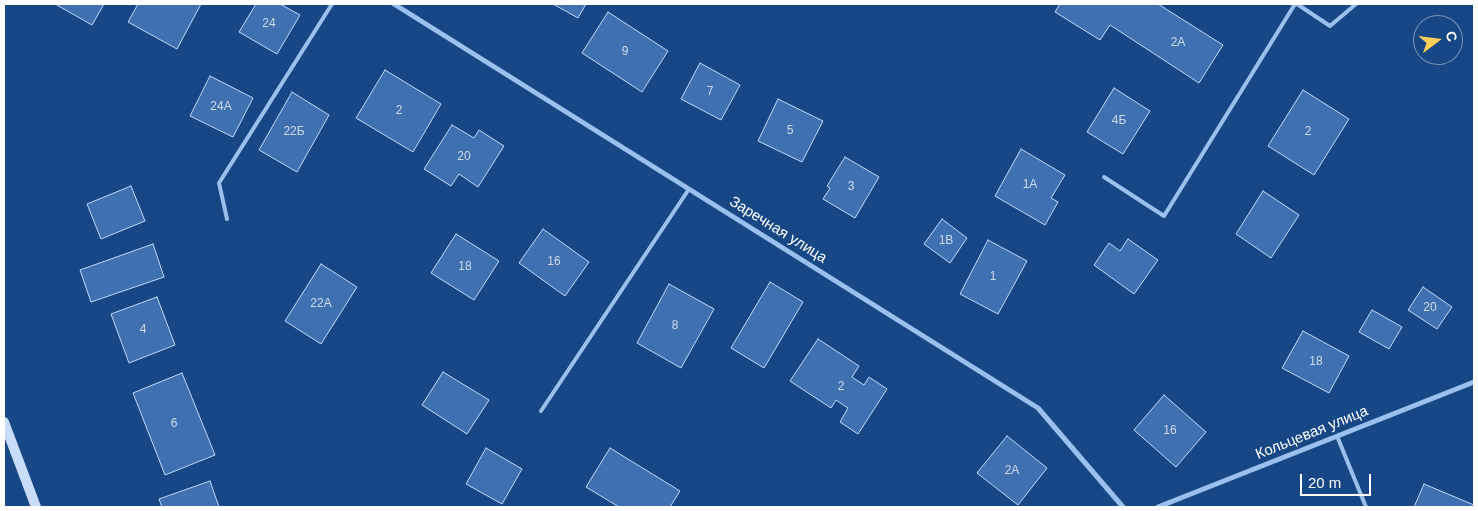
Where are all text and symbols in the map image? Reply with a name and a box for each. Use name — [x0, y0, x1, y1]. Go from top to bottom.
north arrow — [1413, 15, 1463, 65]
house number: 24 — [262, 17, 276, 31]
text: С — [1442, 29, 1461, 43]
house number: 2А — [1171, 36, 1185, 50]
house number: 9 — [622, 45, 628, 59]
house number: 7 — [707, 85, 713, 99]
house number: 24А — [210, 100, 232, 114]
house number: 2 — [396, 104, 402, 118]
house number: 4Б — [1112, 114, 1126, 128]
house number: 5 — [787, 124, 793, 138]
house number: 22Б — [283, 125, 305, 139]
house number: 2 — [1305, 125, 1311, 139]
house number: 20 — [457, 150, 471, 164]
house number: 1А — [1023, 178, 1037, 192]
house number: 3 — [848, 180, 854, 194]
street label: Заречная улица — [726, 193, 830, 267]
house number: 1В — [939, 234, 953, 248]
house number: 16 — [547, 255, 561, 269]
house number: 18 — [458, 260, 472, 274]
house number: 1 — [990, 270, 996, 284]
house number: 22А — [310, 297, 332, 311]
house number: 20 — [1423, 301, 1437, 315]
house number: 8 — [672, 319, 678, 333]
house number: 4 — [140, 323, 146, 337]
house number: 18 — [1309, 355, 1323, 369]
house number: 2 — [838, 380, 844, 394]
street label: Кольцевая улица — [1253, 402, 1371, 464]
house number: 6 — [171, 417, 177, 431]
house number: 16 — [1163, 424, 1177, 438]
house number: 2А — [1005, 464, 1019, 478]
scale bar — [1303, 464, 1374, 496]
text: 20 m — [1308, 474, 1341, 491]

